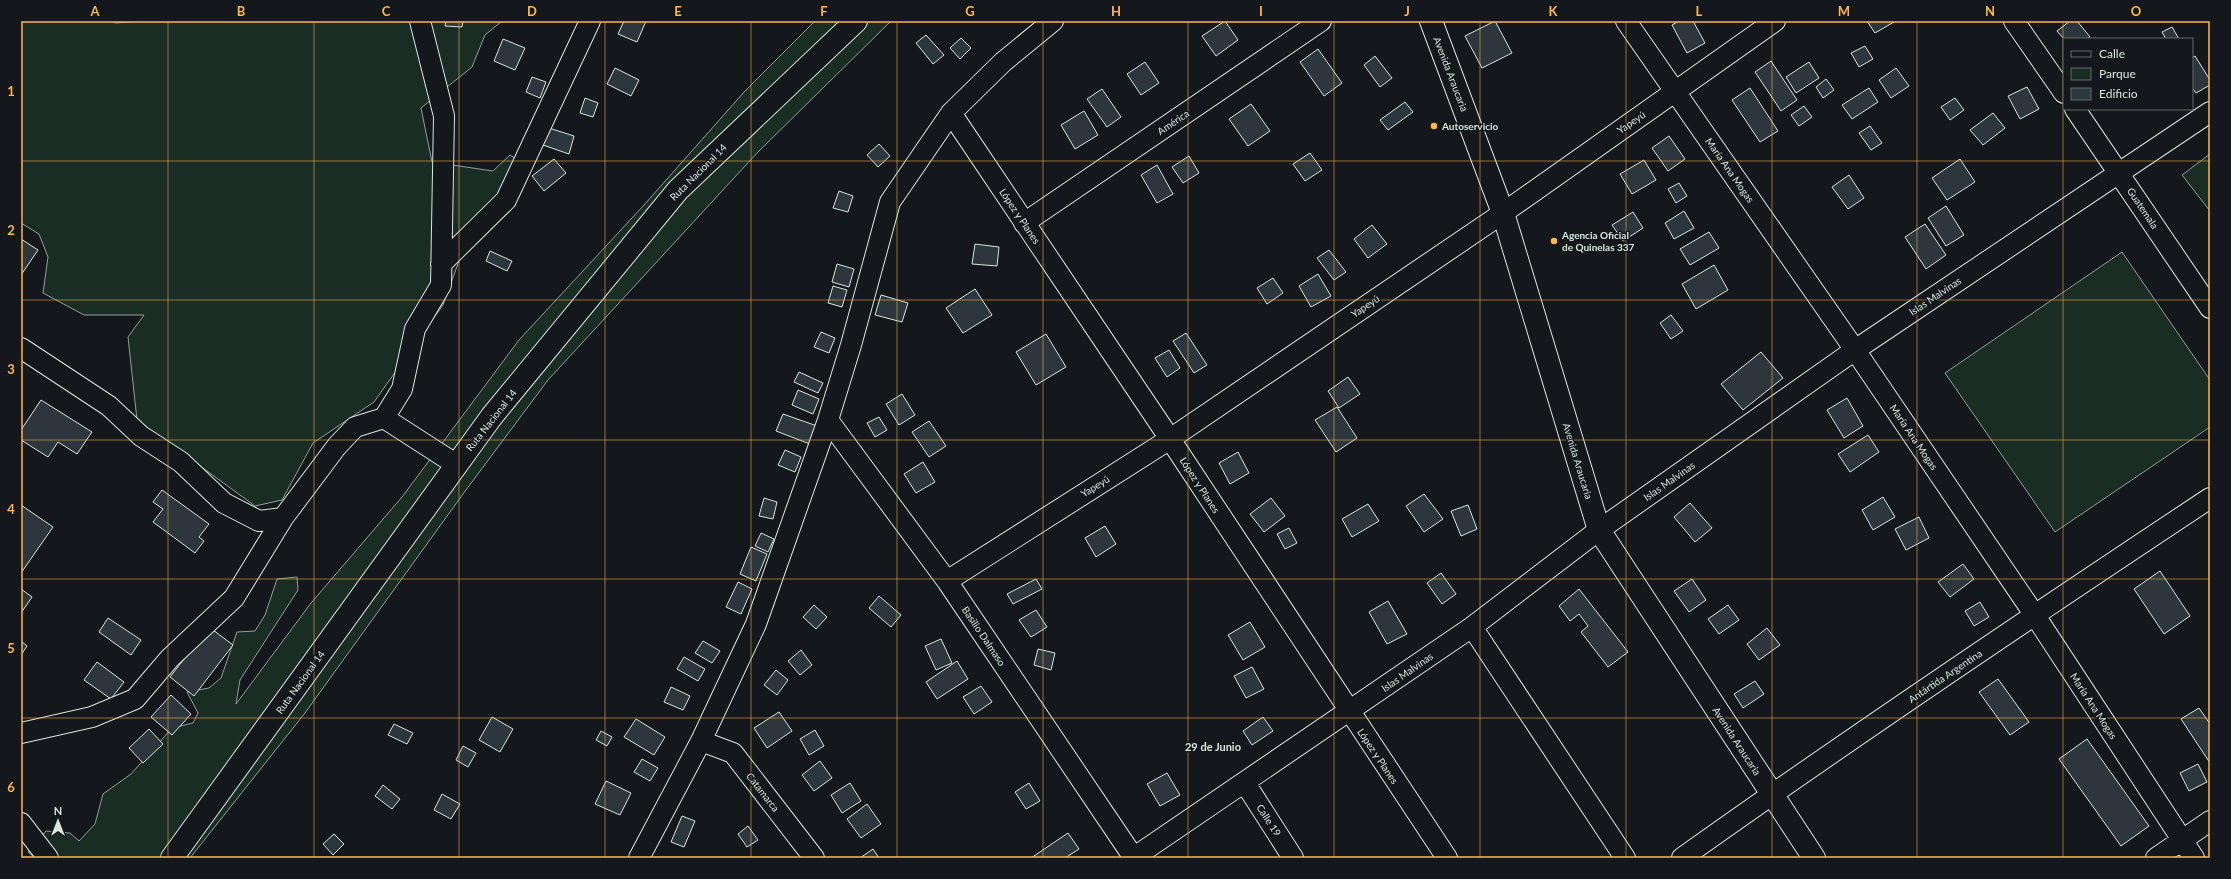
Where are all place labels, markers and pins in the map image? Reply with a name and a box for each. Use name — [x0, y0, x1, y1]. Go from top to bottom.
place label: Autoservicio — [1441, 120, 1499, 132]
marker: Autoservicio — [1429, 121, 1439, 131]
place label: Agencia Oficial de Quinelas 337 — [1561, 229, 1635, 253]
marker: Agencia Oficial de Quinelas 337 — [1549, 236, 1559, 246]

